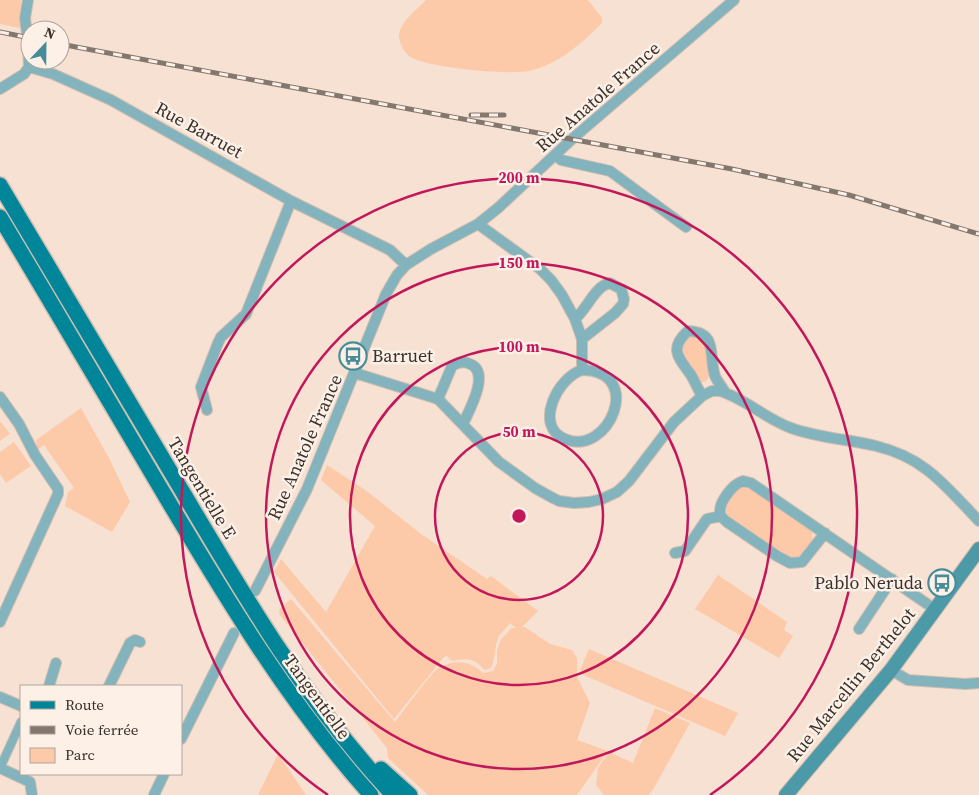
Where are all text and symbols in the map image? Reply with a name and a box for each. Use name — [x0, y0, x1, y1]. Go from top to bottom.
north arrow — [20, 20, 70, 70]
text: N — [41, 22, 58, 44]
street label: Rue Anatole France — [530, 36, 665, 158]
street label: Rue Barruet — [151, 95, 247, 164]
text: 200 m — [498, 167, 540, 188]
text: 150 m — [498, 252, 540, 273]
text: 100 m — [498, 336, 540, 357]
bus stop icon: Barruet — [338, 341, 368, 371]
place label: Barruet — [372, 343, 433, 368]
street label: Rue Anatole France — [261, 370, 348, 524]
text: 50 m — [502, 421, 536, 442]
street label: Tangentielle E — [162, 432, 243, 543]
centre of rings — [510, 507, 528, 525]
bus stop icon: Pablo Neruda — [927, 568, 957, 598]
place label: Pablo Neruda — [814, 570, 924, 595]
street label: Rue Marcellin Berthelot — [781, 602, 921, 767]
street label: Tangentielle — [278, 649, 357, 744]
legend — [20, 685, 182, 775]
text: Route — [65, 694, 104, 715]
text: Voie ferrée — [65, 719, 139, 740]
text: Parc — [65, 744, 95, 765]

